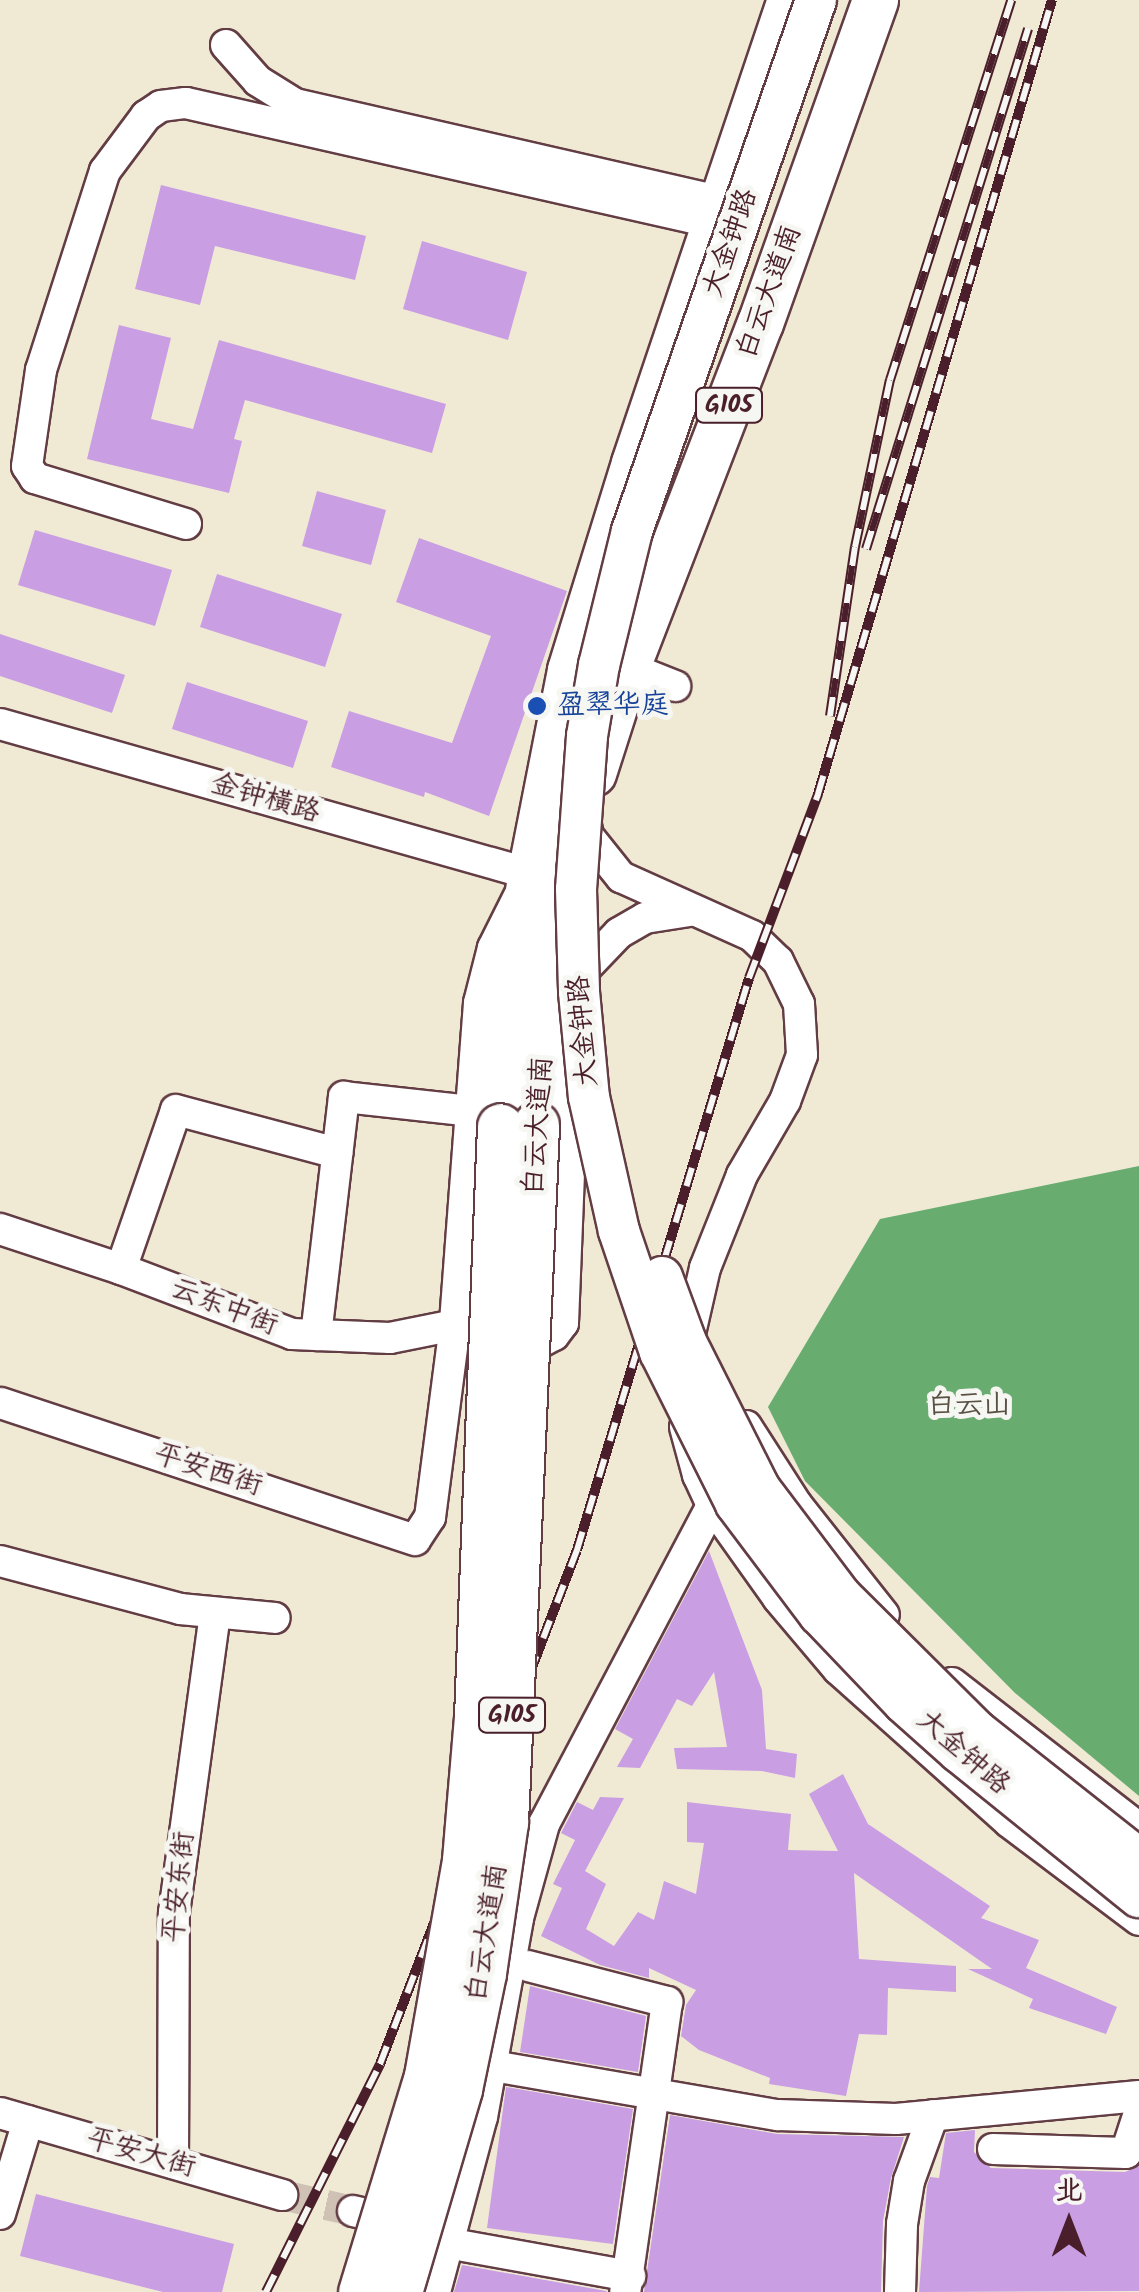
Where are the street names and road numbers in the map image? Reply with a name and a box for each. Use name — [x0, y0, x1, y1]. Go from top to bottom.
street label: 大金钟路 — [697, 185, 765, 301]
street label: 白云大道南 — [730, 220, 810, 364]
road number: G105 — [694, 385, 764, 425]
street label: 金钟横路 — [207, 767, 323, 831]
street label: 大金钟路 — [562, 974, 606, 1088]
street label: 白云大道南 — [517, 1055, 561, 1197]
street label: 云东中街 — [166, 1272, 282, 1344]
street label: 平安西街 — [150, 1438, 266, 1504]
road number: G105 — [477, 1695, 547, 1735]
street label: 大金钟路 — [910, 1704, 1016, 1802]
street label: 平安东街 — [157, 1830, 203, 1944]
street label: 白云大道南 — [460, 1861, 516, 2005]
street label: 平安大街 — [83, 2122, 199, 2186]

